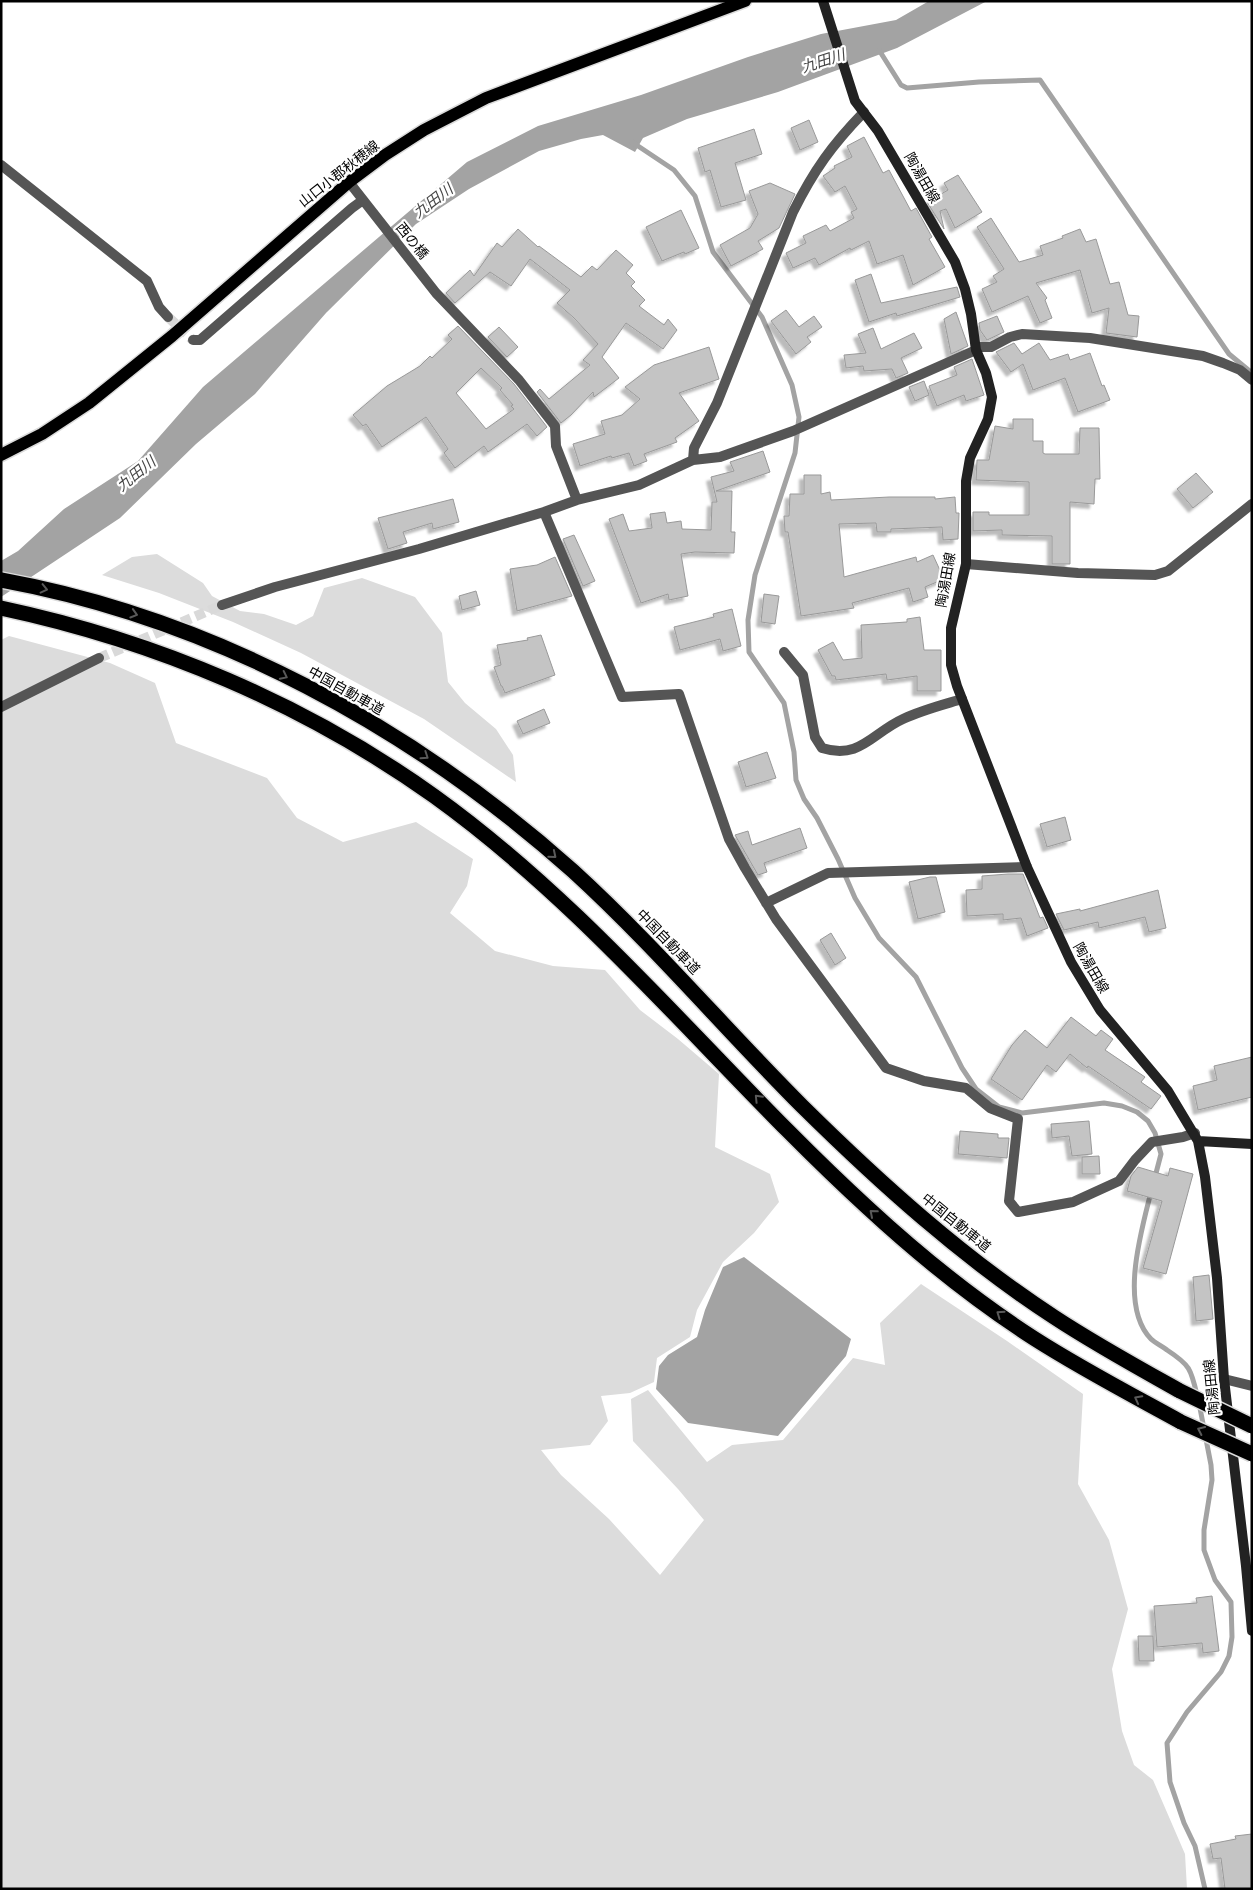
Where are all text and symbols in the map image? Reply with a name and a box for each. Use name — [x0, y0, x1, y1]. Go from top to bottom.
water label: 九田川 — [799, 45, 849, 77]
street label: 山口小郡秋穂線 — [295, 137, 383, 211]
street label: 陶湯田線 — [901, 150, 943, 206]
water label: 九田川 — [410, 179, 458, 222]
street label: 西の橋 — [392, 219, 432, 263]
water label: 九田川 — [113, 452, 161, 495]
street label: 陶湯田線 — [933, 551, 959, 609]
one-way arrow — [40, 583, 49, 594]
one-way arrow — [129, 609, 137, 619]
street label: 中国自動車道 — [305, 663, 387, 719]
one-way arrow — [279, 669, 288, 680]
one-way arrow — [419, 750, 429, 759]
one-way arrow — [548, 850, 557, 859]
street label: 中国自動車道 — [633, 906, 703, 978]
street label: 陶湯田線 — [1070, 940, 1112, 996]
one-way arrow — [755, 1095, 764, 1104]
street label: 中国自動車道 — [918, 1190, 994, 1256]
one-way arrow — [870, 1209, 879, 1218]
one-way arrow — [996, 1311, 1005, 1320]
street label: 陶湯田線 — [1201, 1358, 1223, 1416]
one-way arrow — [1135, 1395, 1144, 1405]
one-way arrow — [1197, 1426, 1206, 1437]

